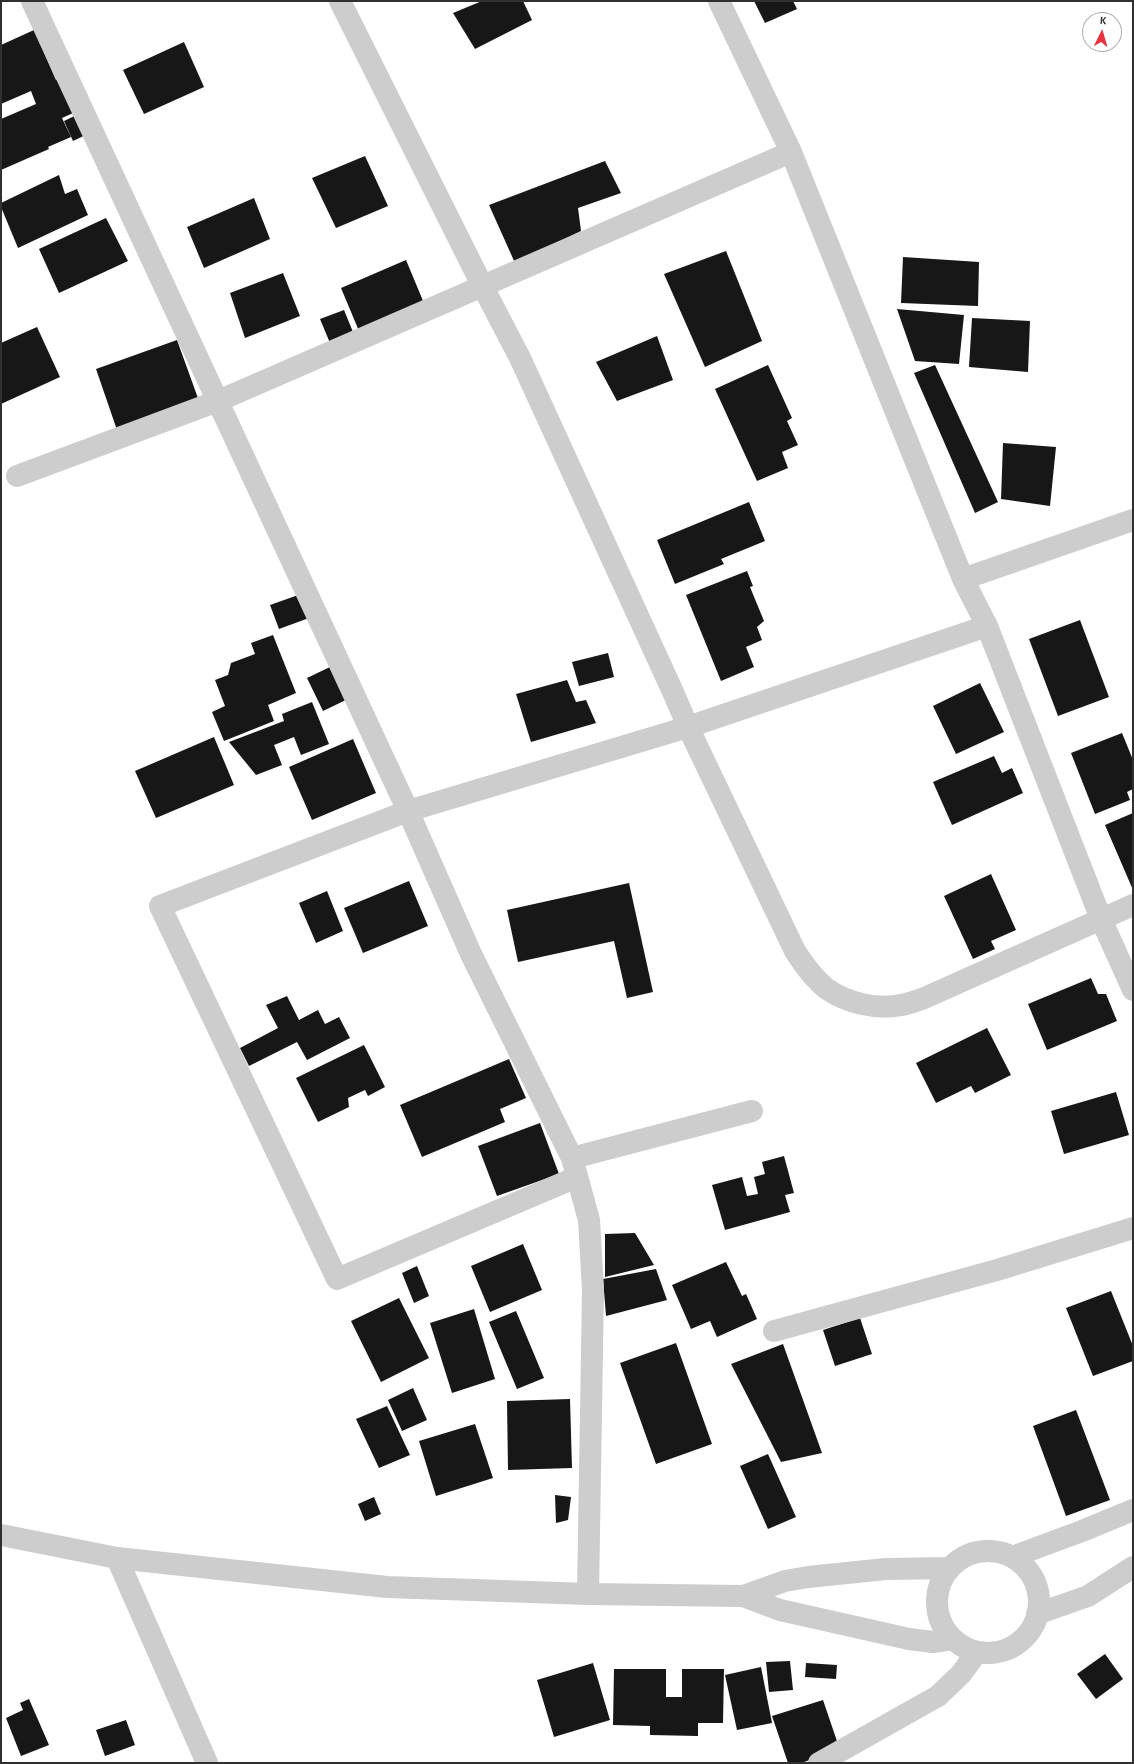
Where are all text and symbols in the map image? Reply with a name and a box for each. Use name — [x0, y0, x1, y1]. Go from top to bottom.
north arrow — [1082, 12, 1122, 52]
text: K — [1099, 15, 1107, 26]

